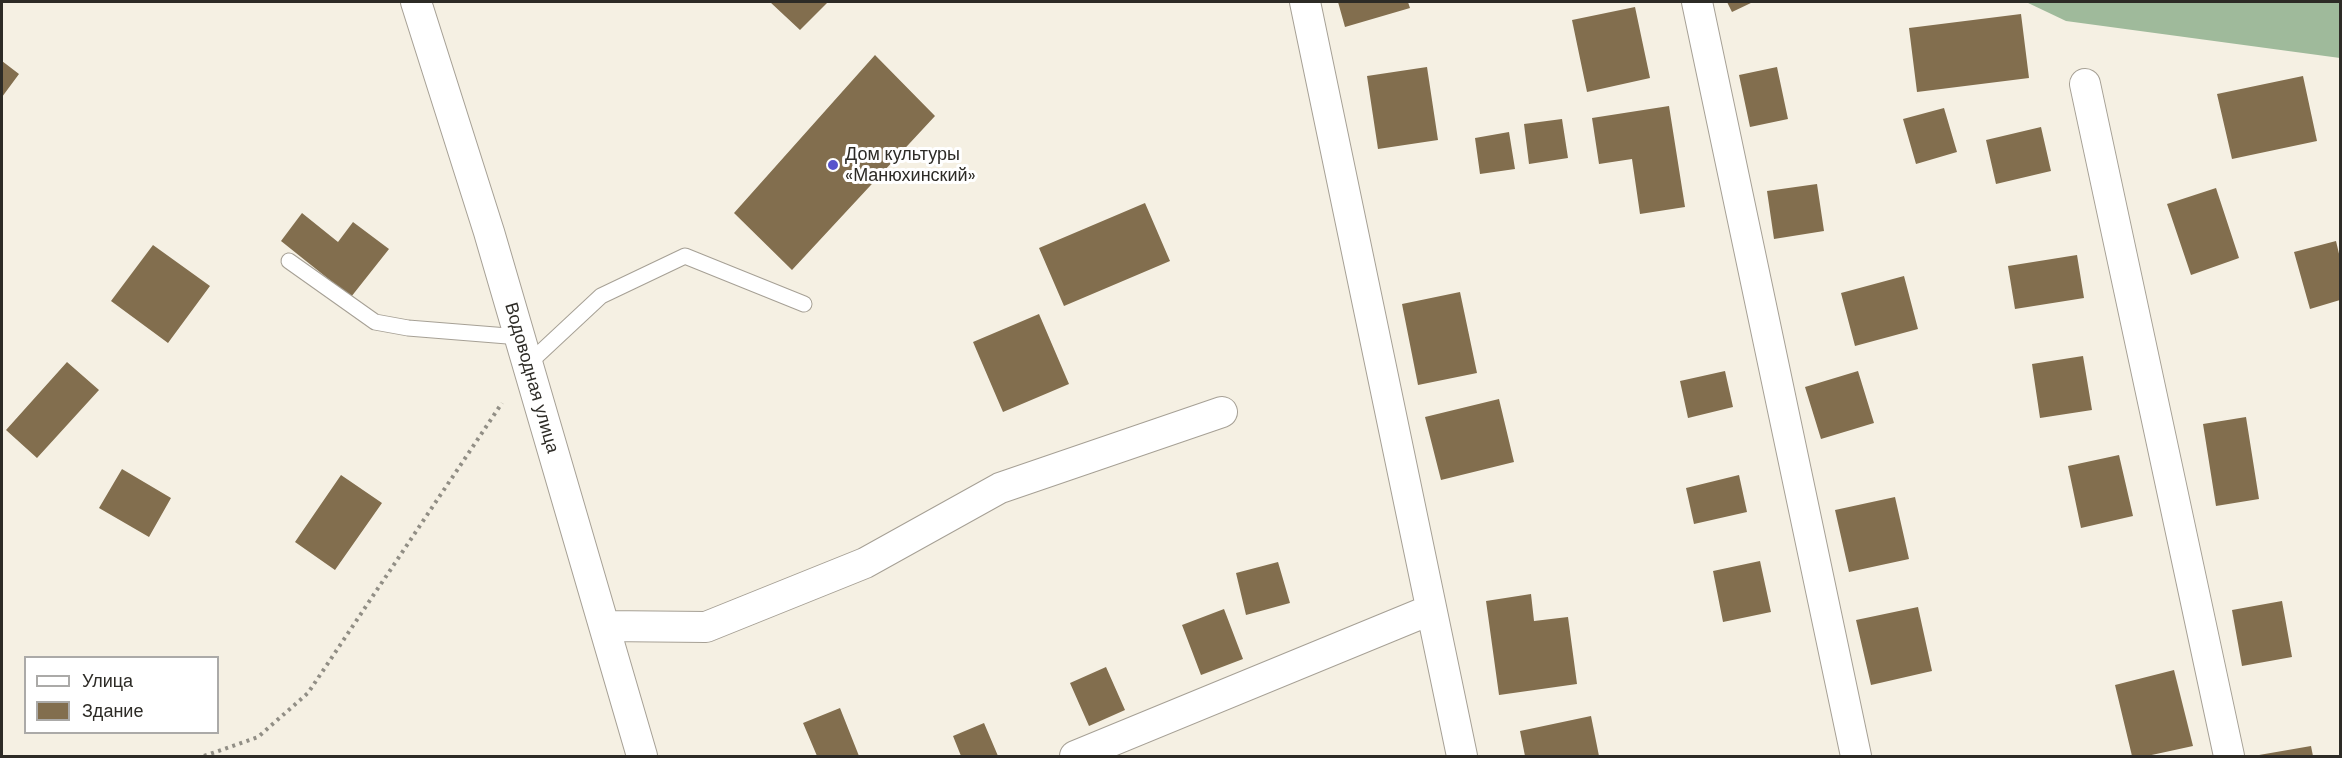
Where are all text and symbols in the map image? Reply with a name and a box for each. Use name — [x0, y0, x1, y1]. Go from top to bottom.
place label: Дом культуры «Манюхинский» — [845, 144, 976, 186]
marker: Дом культуры «Манюхинский» — [826, 158, 840, 172]
street label: Водоводная улица — [499, 300, 563, 456]
legend — [24, 656, 219, 734]
text: Улица — [82, 669, 133, 693]
text: Здание — [82, 699, 143, 723]

